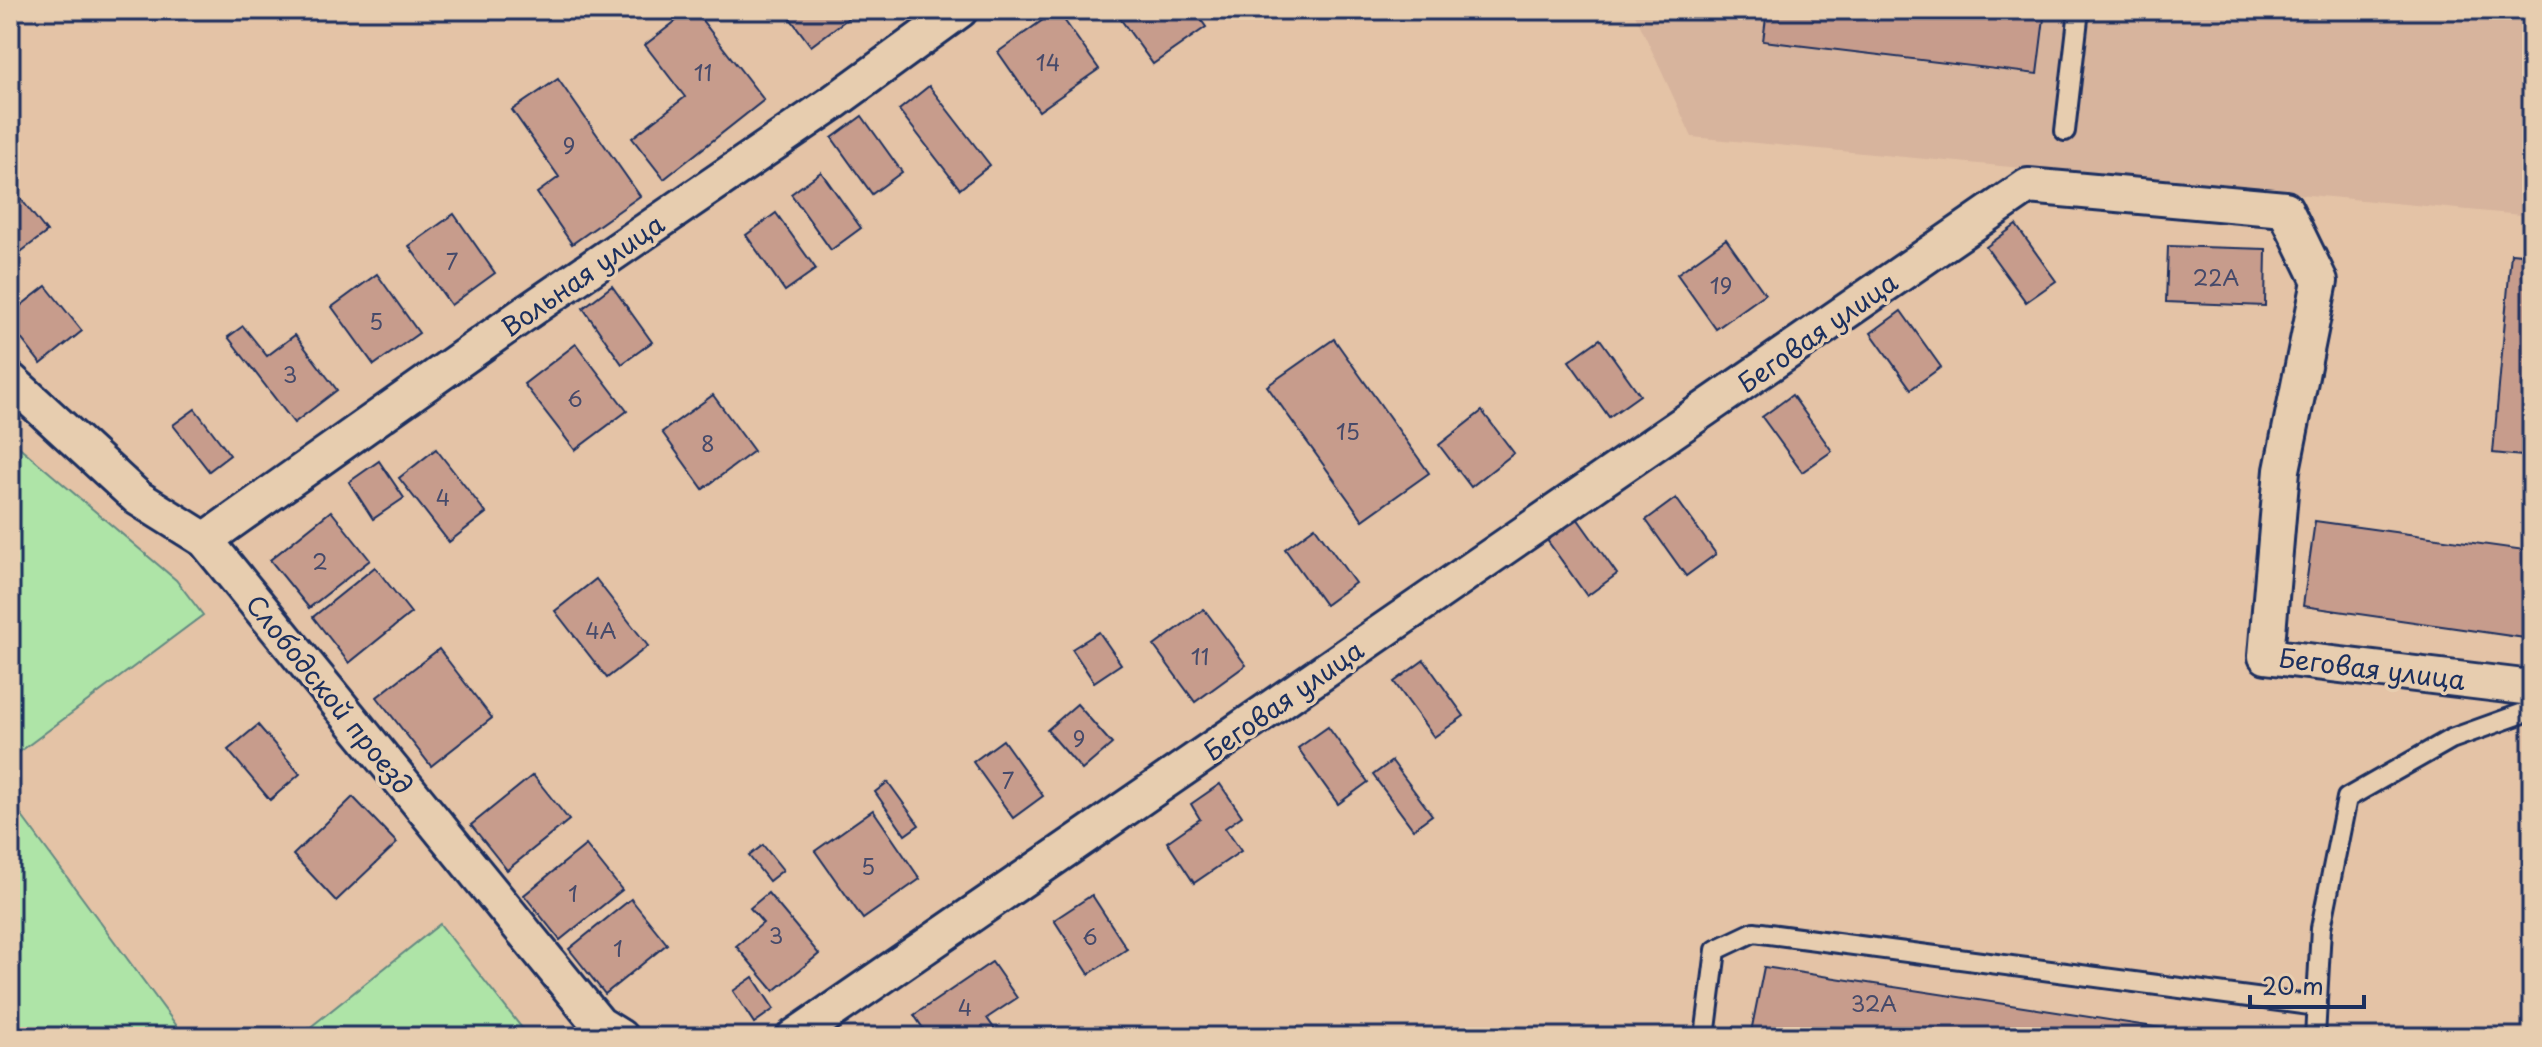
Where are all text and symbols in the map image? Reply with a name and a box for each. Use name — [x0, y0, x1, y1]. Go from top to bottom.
house number: 14 — [1036, 45, 1060, 78]
house number: 11 — [694, 55, 712, 88]
house number: 9 — [563, 128, 575, 161]
street label: Вольная улица — [492, 204, 672, 346]
house number: 7 — [446, 244, 458, 277]
house number: 22А — [2193, 260, 2239, 293]
street label: Беговая улица — [1729, 262, 1906, 402]
house number: 19 — [1710, 268, 1732, 301]
house number: 5 — [369, 304, 383, 337]
house number: 3 — [283, 357, 297, 390]
house number: 6 — [567, 381, 583, 414]
house number: 15 — [1336, 414, 1360, 447]
house number: 8 — [701, 426, 715, 459]
house number: 4 — [436, 480, 450, 513]
house number: 2 — [312, 544, 328, 577]
street label: Слободской проезд — [237, 586, 423, 802]
house number: 4А — [585, 613, 617, 646]
street label: Беговая улица — [1195, 630, 1372, 770]
street label: Беговая улица — [2276, 637, 2468, 699]
house number: 11 — [1191, 639, 1209, 672]
house number: 9 — [1073, 721, 1085, 754]
house number: 7 — [1002, 763, 1014, 796]
house number: 5 — [861, 849, 875, 882]
house number: 1 — [568, 876, 578, 909]
house number: 3 — [769, 918, 783, 951]
house number: 6 — [1082, 919, 1098, 952]
house number: 1 — [613, 931, 623, 964]
scale bar — [2250, 959, 2364, 1009]
text: 20 m — [2262, 967, 2324, 1003]
house number: 32А — [1851, 986, 1897, 1019]
house number: 4 — [958, 990, 972, 1023]

